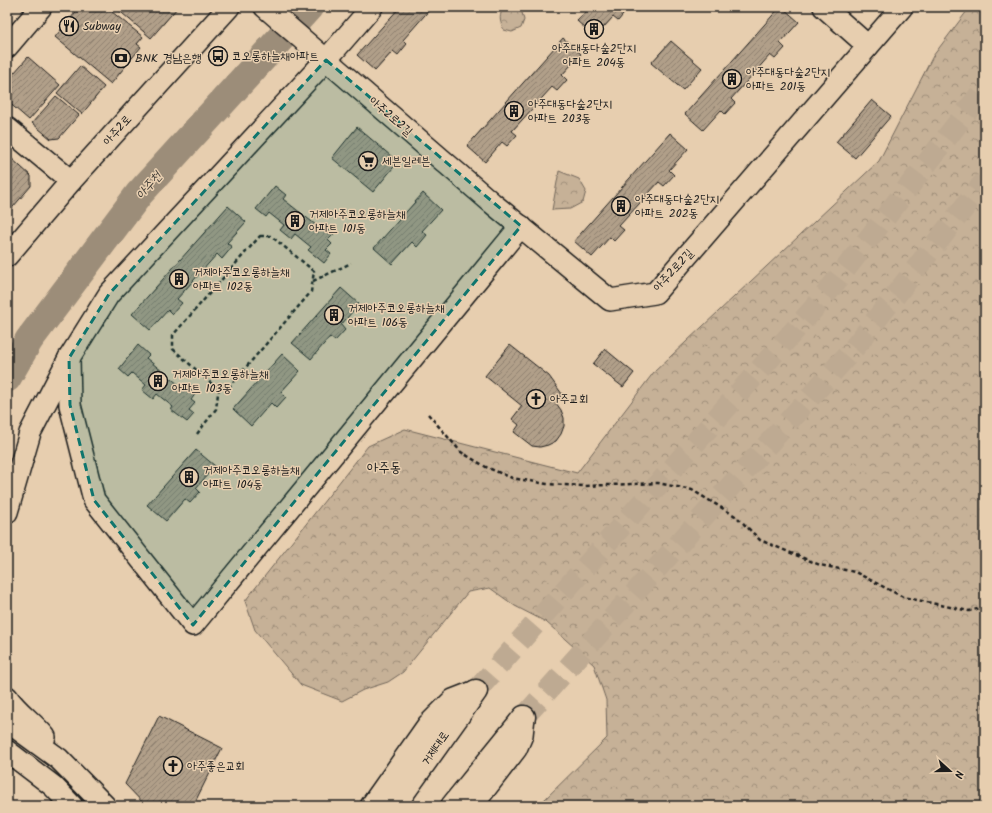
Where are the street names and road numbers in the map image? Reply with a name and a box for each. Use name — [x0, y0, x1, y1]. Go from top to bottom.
street label: 아주2로2길 — [365, 92, 417, 141]
street label: 아주2로 — [98, 111, 136, 150]
street label: 아주2로2길 — [648, 244, 698, 296]
street label: 거제대로 — [417, 727, 454, 770]

